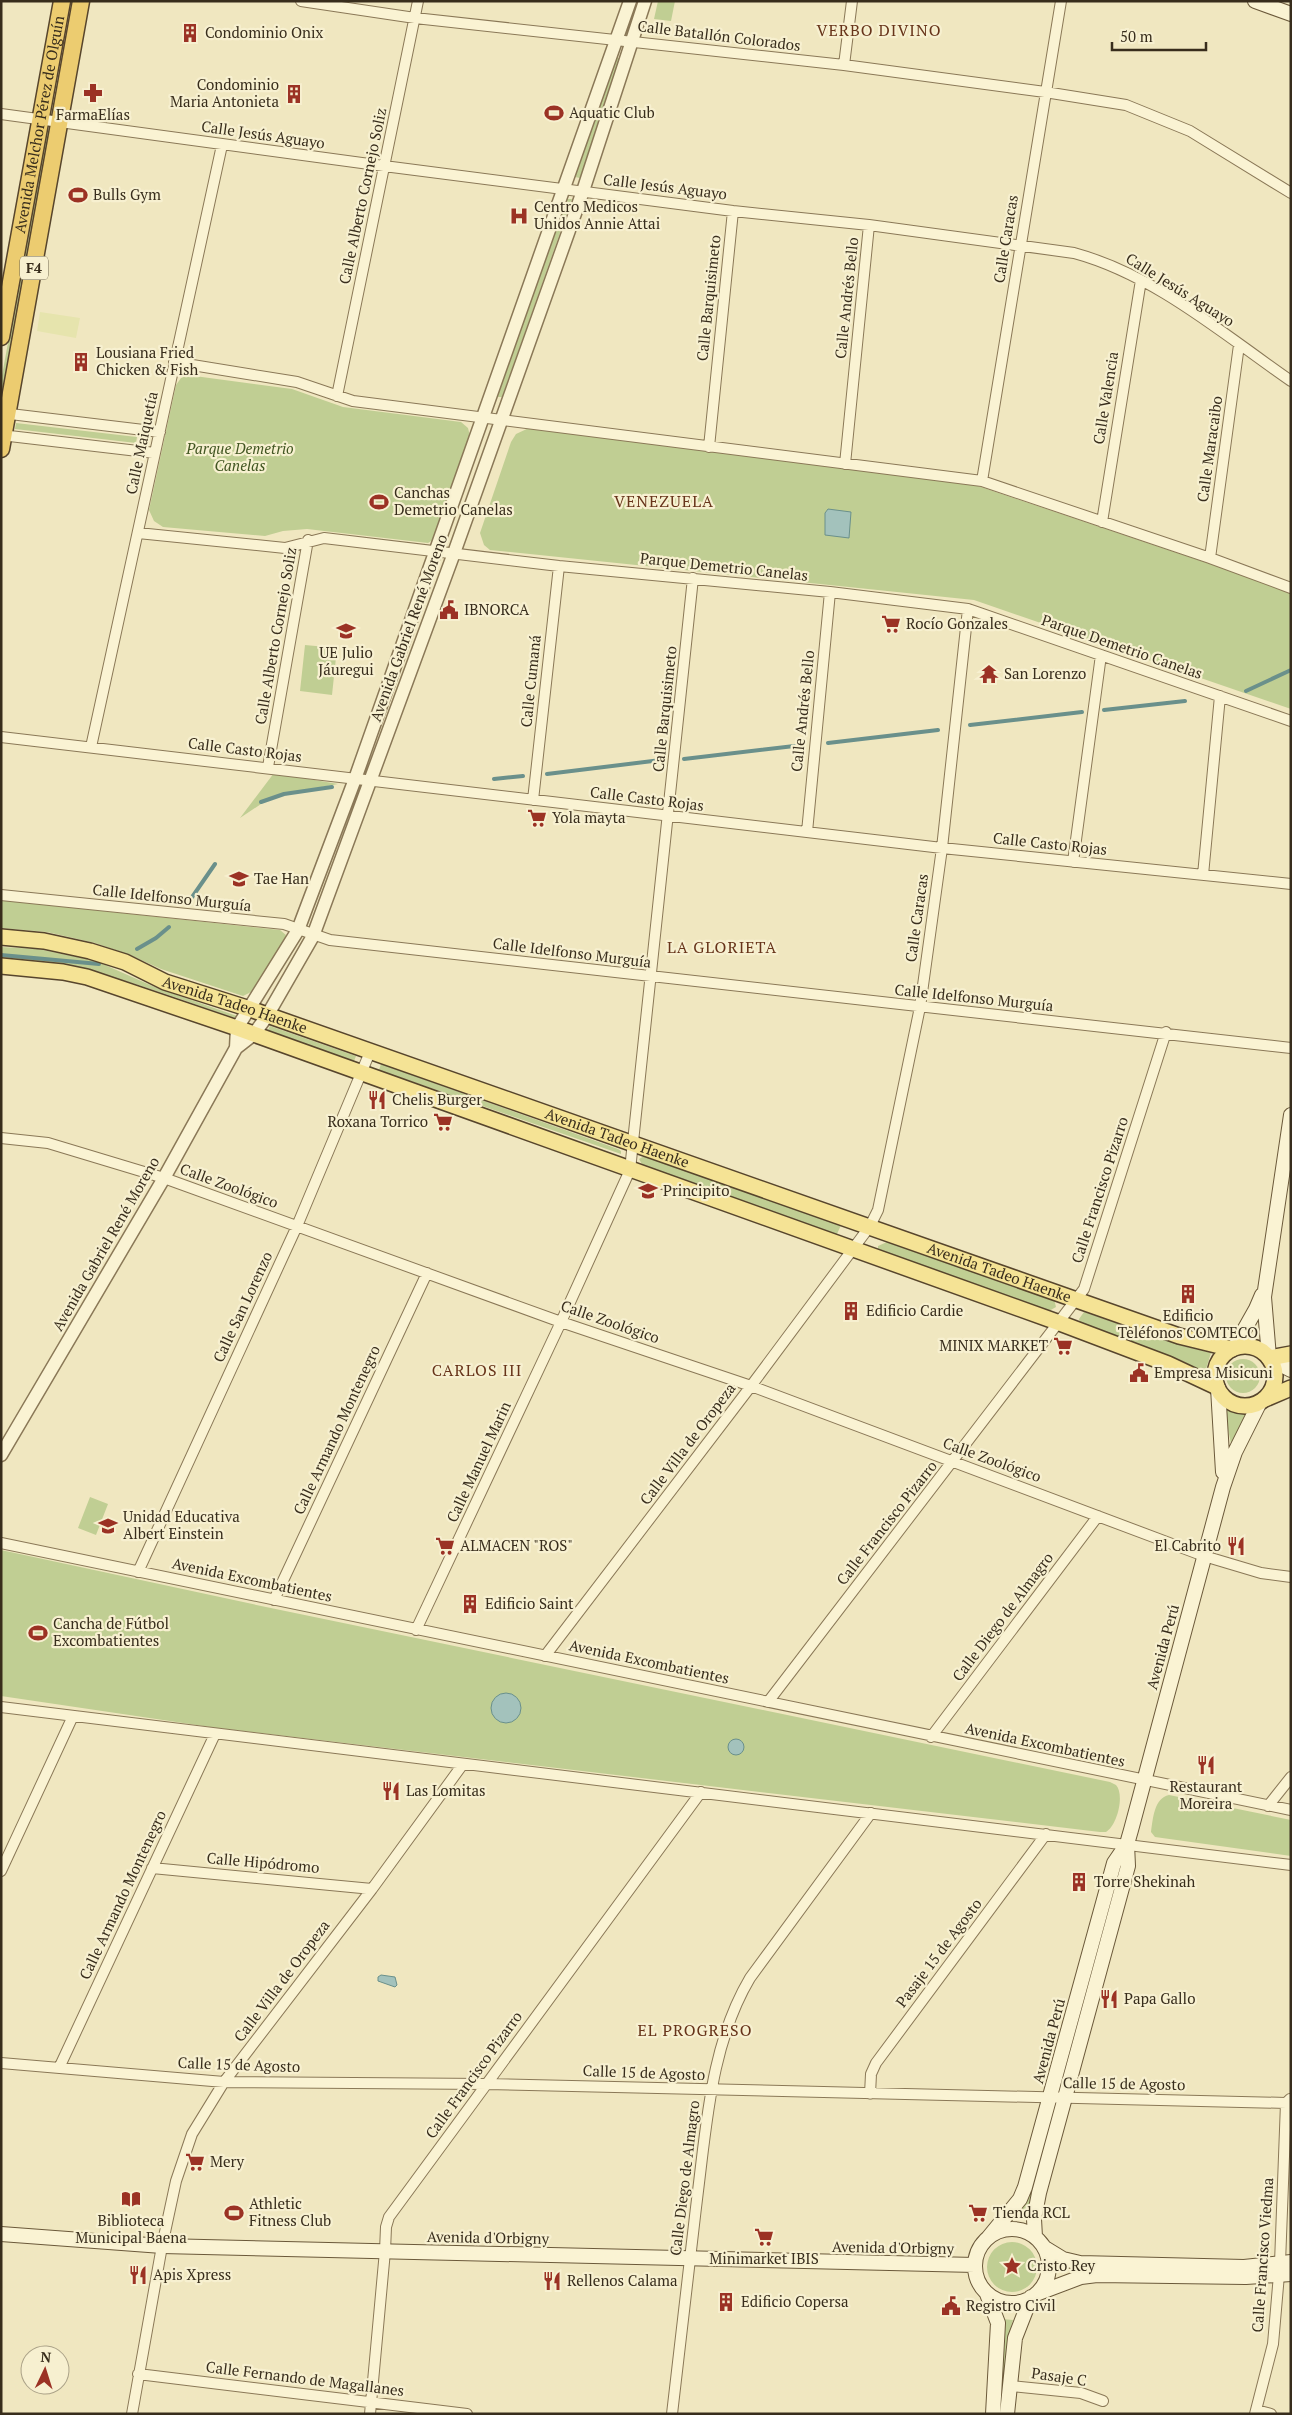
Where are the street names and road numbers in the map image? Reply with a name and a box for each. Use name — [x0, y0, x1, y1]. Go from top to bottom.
street label: Avenida Melchor Pérez de Olguín — [9, 14, 68, 235]
street label: Calle Batallón Colorados — [636, 15, 802, 55]
street label: Calle Alberto Cornejo Soliz — [334, 106, 390, 286]
street label: Calle Jesús Aguayo — [200, 115, 326, 153]
street label: Calle Jesús Aguayo — [602, 168, 728, 204]
street label: Calle Caracas — [988, 193, 1022, 284]
street label: Calle Barquisimeto — [691, 234, 725, 362]
street label: Calle Andrés Bello — [830, 236, 862, 360]
street label: Calle Jesús Aguayo — [1122, 248, 1239, 331]
road number: F4 — [20, 256, 48, 280]
street label: Calle Valencia — [1088, 350, 1122, 446]
street label: Calle Maiquetía — [120, 389, 162, 496]
street label: Calle Maracaibo — [1192, 395, 1226, 503]
street label: Avenida Gabriel René Moreno — [365, 531, 451, 724]
street label: Calle Alberto Cornejo Soliz — [250, 546, 300, 726]
street label: Parque Demetrio Canelas — [639, 547, 809, 585]
street label: Parque Demetrio Canelas — [1039, 609, 1205, 683]
street label: Calle Cumaná — [515, 633, 545, 728]
street label: Calle Barquisimeto — [647, 645, 681, 773]
street label: Calle Andrés Bello — [786, 649, 818, 773]
street label: Calle Casto Rojas — [187, 732, 303, 766]
street label: Calle Casto Rojas — [589, 781, 705, 815]
street label: Calle Casto Rojas — [992, 827, 1108, 859]
street label: Calle Caracas — [900, 872, 932, 963]
street label: Calle Idelfonso Murguía — [92, 879, 253, 915]
street label: Calle Idelfonso Murguía — [492, 932, 653, 972]
street label: Avenida Tadeo Haenke — [160, 971, 310, 1037]
street label: Calle Idelfonso Murguía — [894, 979, 1055, 1015]
street label: Avenida Tadeo Haenke — [543, 1103, 692, 1172]
street label: Calle Francisco Pizarro — [1066, 1114, 1132, 1265]
street label: Avenida Gabriel René Moreno — [47, 1153, 163, 1334]
street label: Calle Zoológico — [177, 1158, 281, 1212]
street label: Avenida Tadeo Haenke — [925, 1237, 1074, 1306]
street label: Calle San Lorenzo — [208, 1248, 276, 1365]
street label: Calle Zoológico — [558, 1295, 662, 1347]
street label: Calle Armando Montenegro — [288, 1342, 384, 1517]
street label: Calle Villa de Oropeza — [635, 1378, 740, 1508]
street label: Calle Manuel Marin — [441, 1398, 515, 1525]
street label: Calle Zoológico — [940, 1432, 1044, 1486]
street label: Calle Francisco Pizarro — [831, 1456, 941, 1589]
street label: Calle Diego de Almagro — [947, 1548, 1057, 1685]
street label: Avenida Excombatientes — [170, 1552, 334, 1606]
street label: Avenida Perú — [1141, 1602, 1183, 1692]
street label: Avenida Excombatientes — [567, 1634, 731, 1688]
street label: Avenida Excombatientes — [963, 1717, 1127, 1771]
street label: Calle Armando Montenegro — [74, 1807, 170, 1982]
street label: Calle Hipódromo — [206, 1847, 320, 1877]
street label: Pasaje 15 de Agosto — [891, 1894, 986, 2011]
street label: Calle Villa de Oropeza — [229, 1915, 334, 2045]
street label: Avenida Perú — [1027, 1996, 1069, 2086]
street label: Calle Francisco Pizarro — [420, 2007, 526, 2142]
street label: Calle 15 de Agosto — [177, 2052, 301, 2076]
street label: Calle 15 de Agosto — [582, 2060, 706, 2084]
street label: Calle 15 de Agosto — [1063, 2072, 1185, 2094]
street label: Calle Diego de Almagro — [665, 2099, 703, 2257]
street label: Calle Francisco Viedma — [1247, 2176, 1277, 2333]
street label: Avenida d'Orbigny — [427, 2226, 550, 2248]
street label: Avenida d'Orbigny — [832, 2236, 955, 2258]
street label: Calle Fernando de Magallanes — [205, 2356, 405, 2400]
street label: Pasaje C — [1030, 2362, 1088, 2390]

